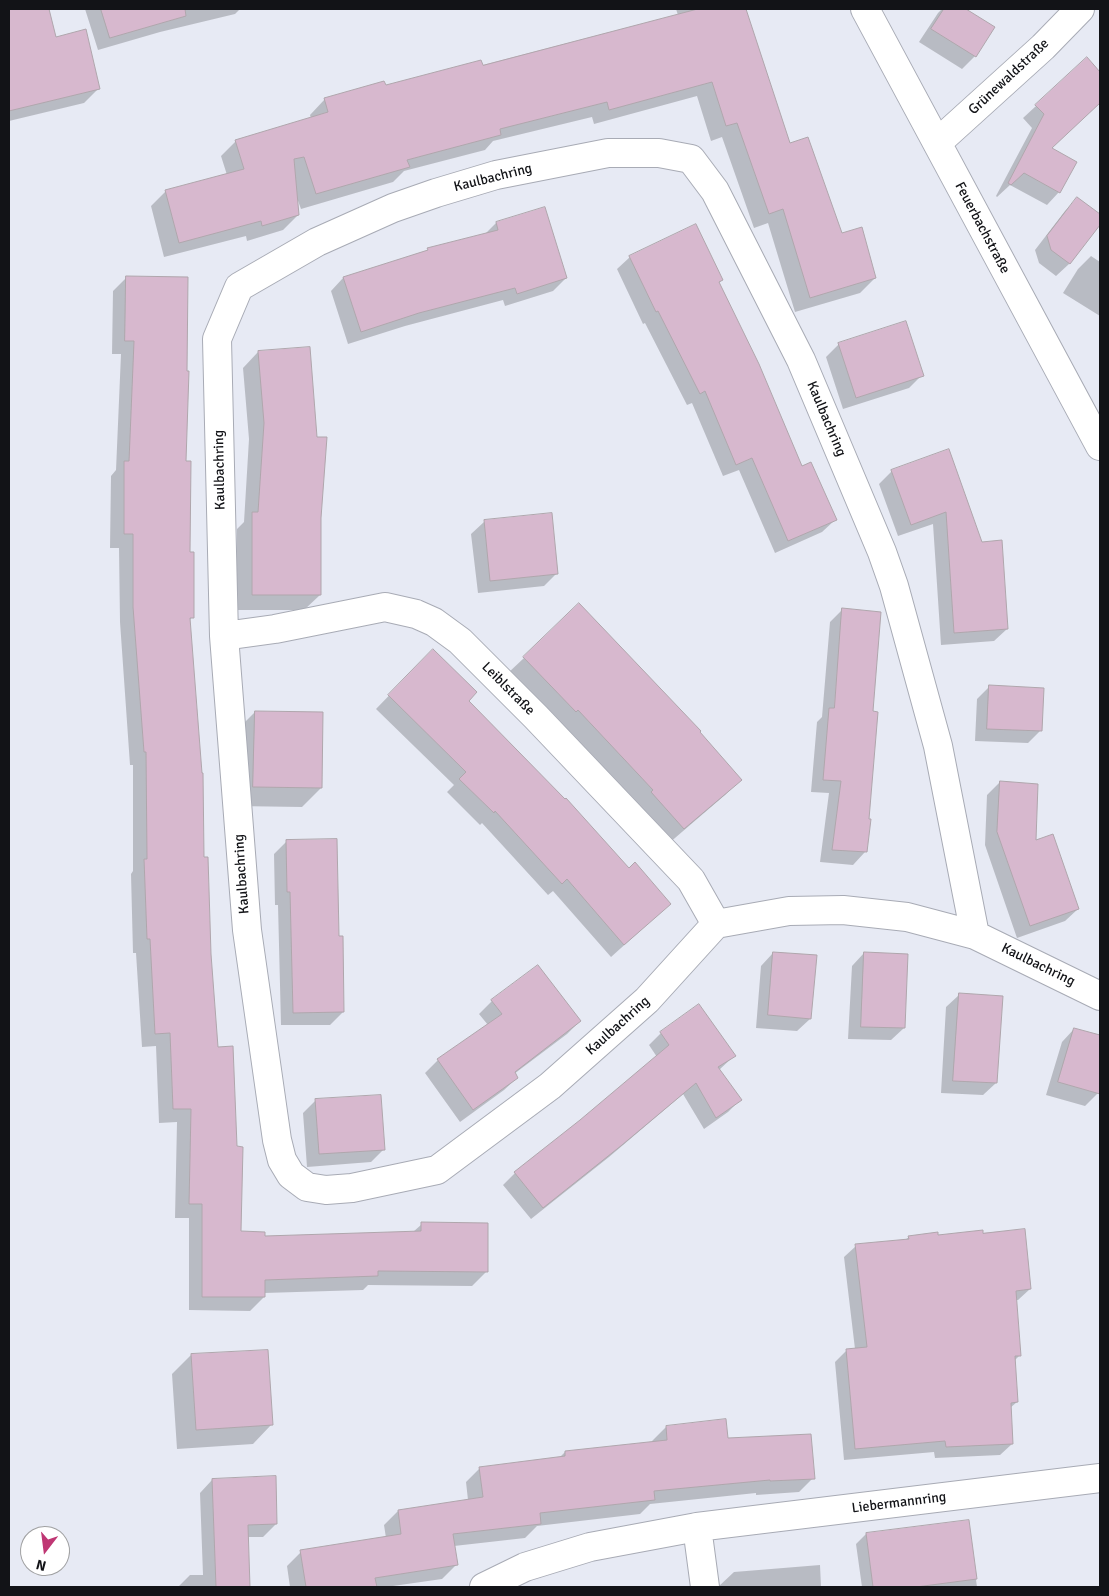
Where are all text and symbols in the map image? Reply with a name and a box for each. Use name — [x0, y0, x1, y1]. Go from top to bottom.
street label: Grünewaldstraße — [965, 35, 1053, 119]
street label: Kaulbachring — [452, 160, 534, 196]
street label: Feuerbachstraße — [951, 179, 1013, 277]
street label: Kaulbachring — [803, 379, 849, 459]
street label: Kaulbachring — [211, 430, 229, 510]
street label: Leiblstraße — [478, 659, 538, 719]
street label: Kaulbachring — [231, 833, 253, 915]
street label: Kaulbachring — [998, 940, 1078, 990]
street label: Kaulbachring — [583, 993, 653, 1059]
street label: Liebermannring — [851, 1489, 947, 1517]
north arrow — [20, 1526, 70, 1576]
text: N — [34, 1556, 48, 1574]

